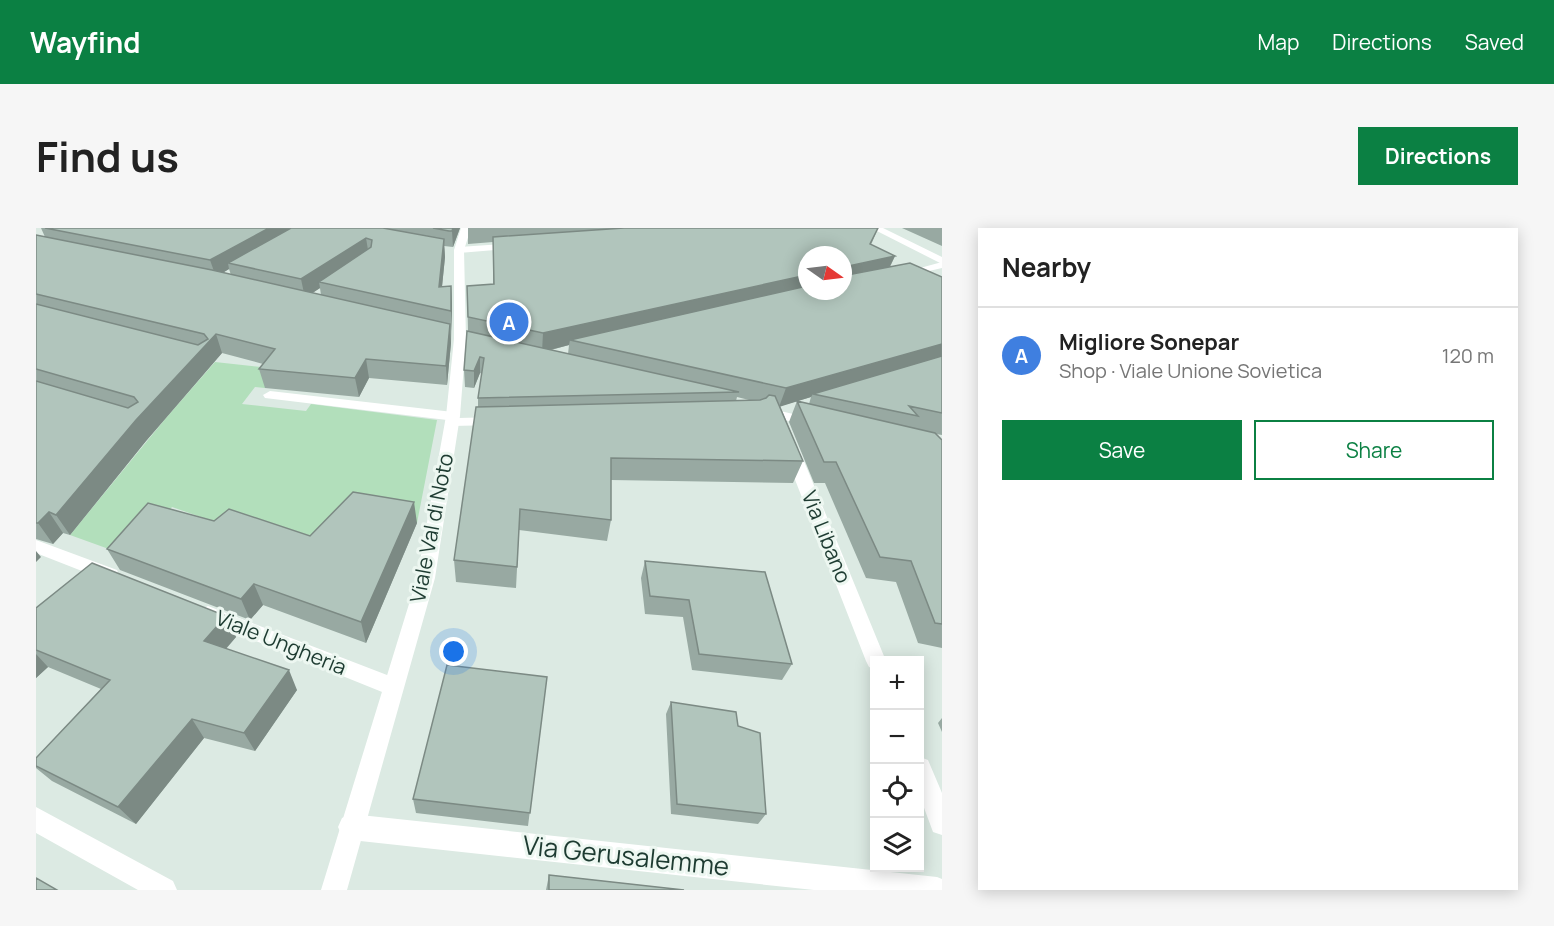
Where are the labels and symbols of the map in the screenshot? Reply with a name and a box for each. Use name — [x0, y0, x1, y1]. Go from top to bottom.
north arrow — [798, 246, 852, 300]
pin: A — [490, 300, 528, 344]
street label: Viale Val di Noto — [403, 451, 459, 605]
street label: Via Libano — [796, 486, 858, 587]
street label: Viale Ungheria — [212, 603, 351, 681]
your location — [439, 637, 468, 666]
street label: Via Gerusalemme — [521, 826, 731, 884]

